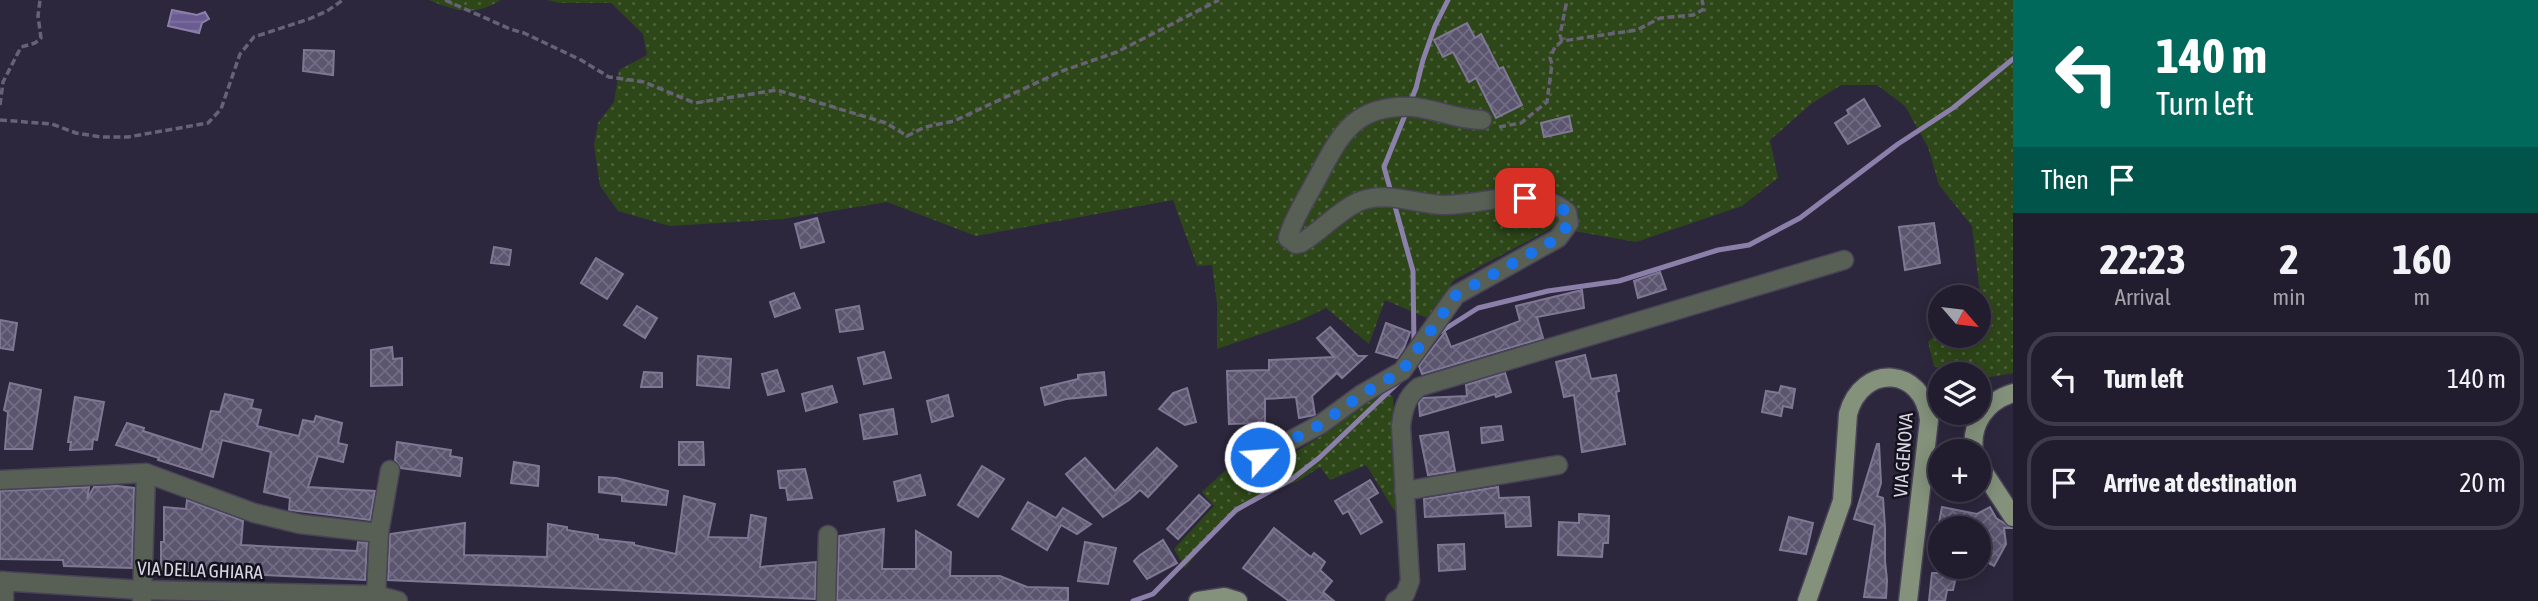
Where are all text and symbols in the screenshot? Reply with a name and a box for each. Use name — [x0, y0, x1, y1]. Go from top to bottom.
text: 140 m — [2156, 27, 2267, 83]
icon: left — [2041, 28, 2132, 119]
text: Turn left — [2156, 85, 2254, 122]
icon: arrive — [2103, 161, 2141, 199]
text: Then — [2041, 165, 2089, 195]
pin — [1495, 168, 1555, 228]
icon: arrive — [1506, 179, 1544, 217]
text: 22:23 — [2100, 235, 2186, 283]
text: 2 — [2279, 235, 2299, 283]
text: 160 — [2392, 235, 2451, 283]
text: Arrival — [2115, 284, 2171, 310]
text: min — [2273, 284, 2306, 310]
text: m — [2414, 284, 2430, 310]
north arrow — [1928, 285, 1992, 348]
map controls — [1928, 285, 1991, 579]
icon: left — [2045, 360, 2083, 398]
button: layers — [1928, 362, 1991, 425]
text: Turn left — [2104, 364, 2184, 394]
text: 140 m — [2447, 364, 2506, 394]
street label: VIA GENOVA — [1889, 411, 1917, 498]
position arrow — [1223, 420, 1297, 494]
button: + — [1928, 439, 1991, 502]
icon: arrive — [2045, 464, 2083, 502]
text: Arrive at destination — [2104, 468, 2297, 498]
text: 20 m — [2459, 468, 2506, 498]
button: − — [1928, 516, 1991, 579]
street label: VIA DELLA GHIARA — [137, 557, 264, 583]

